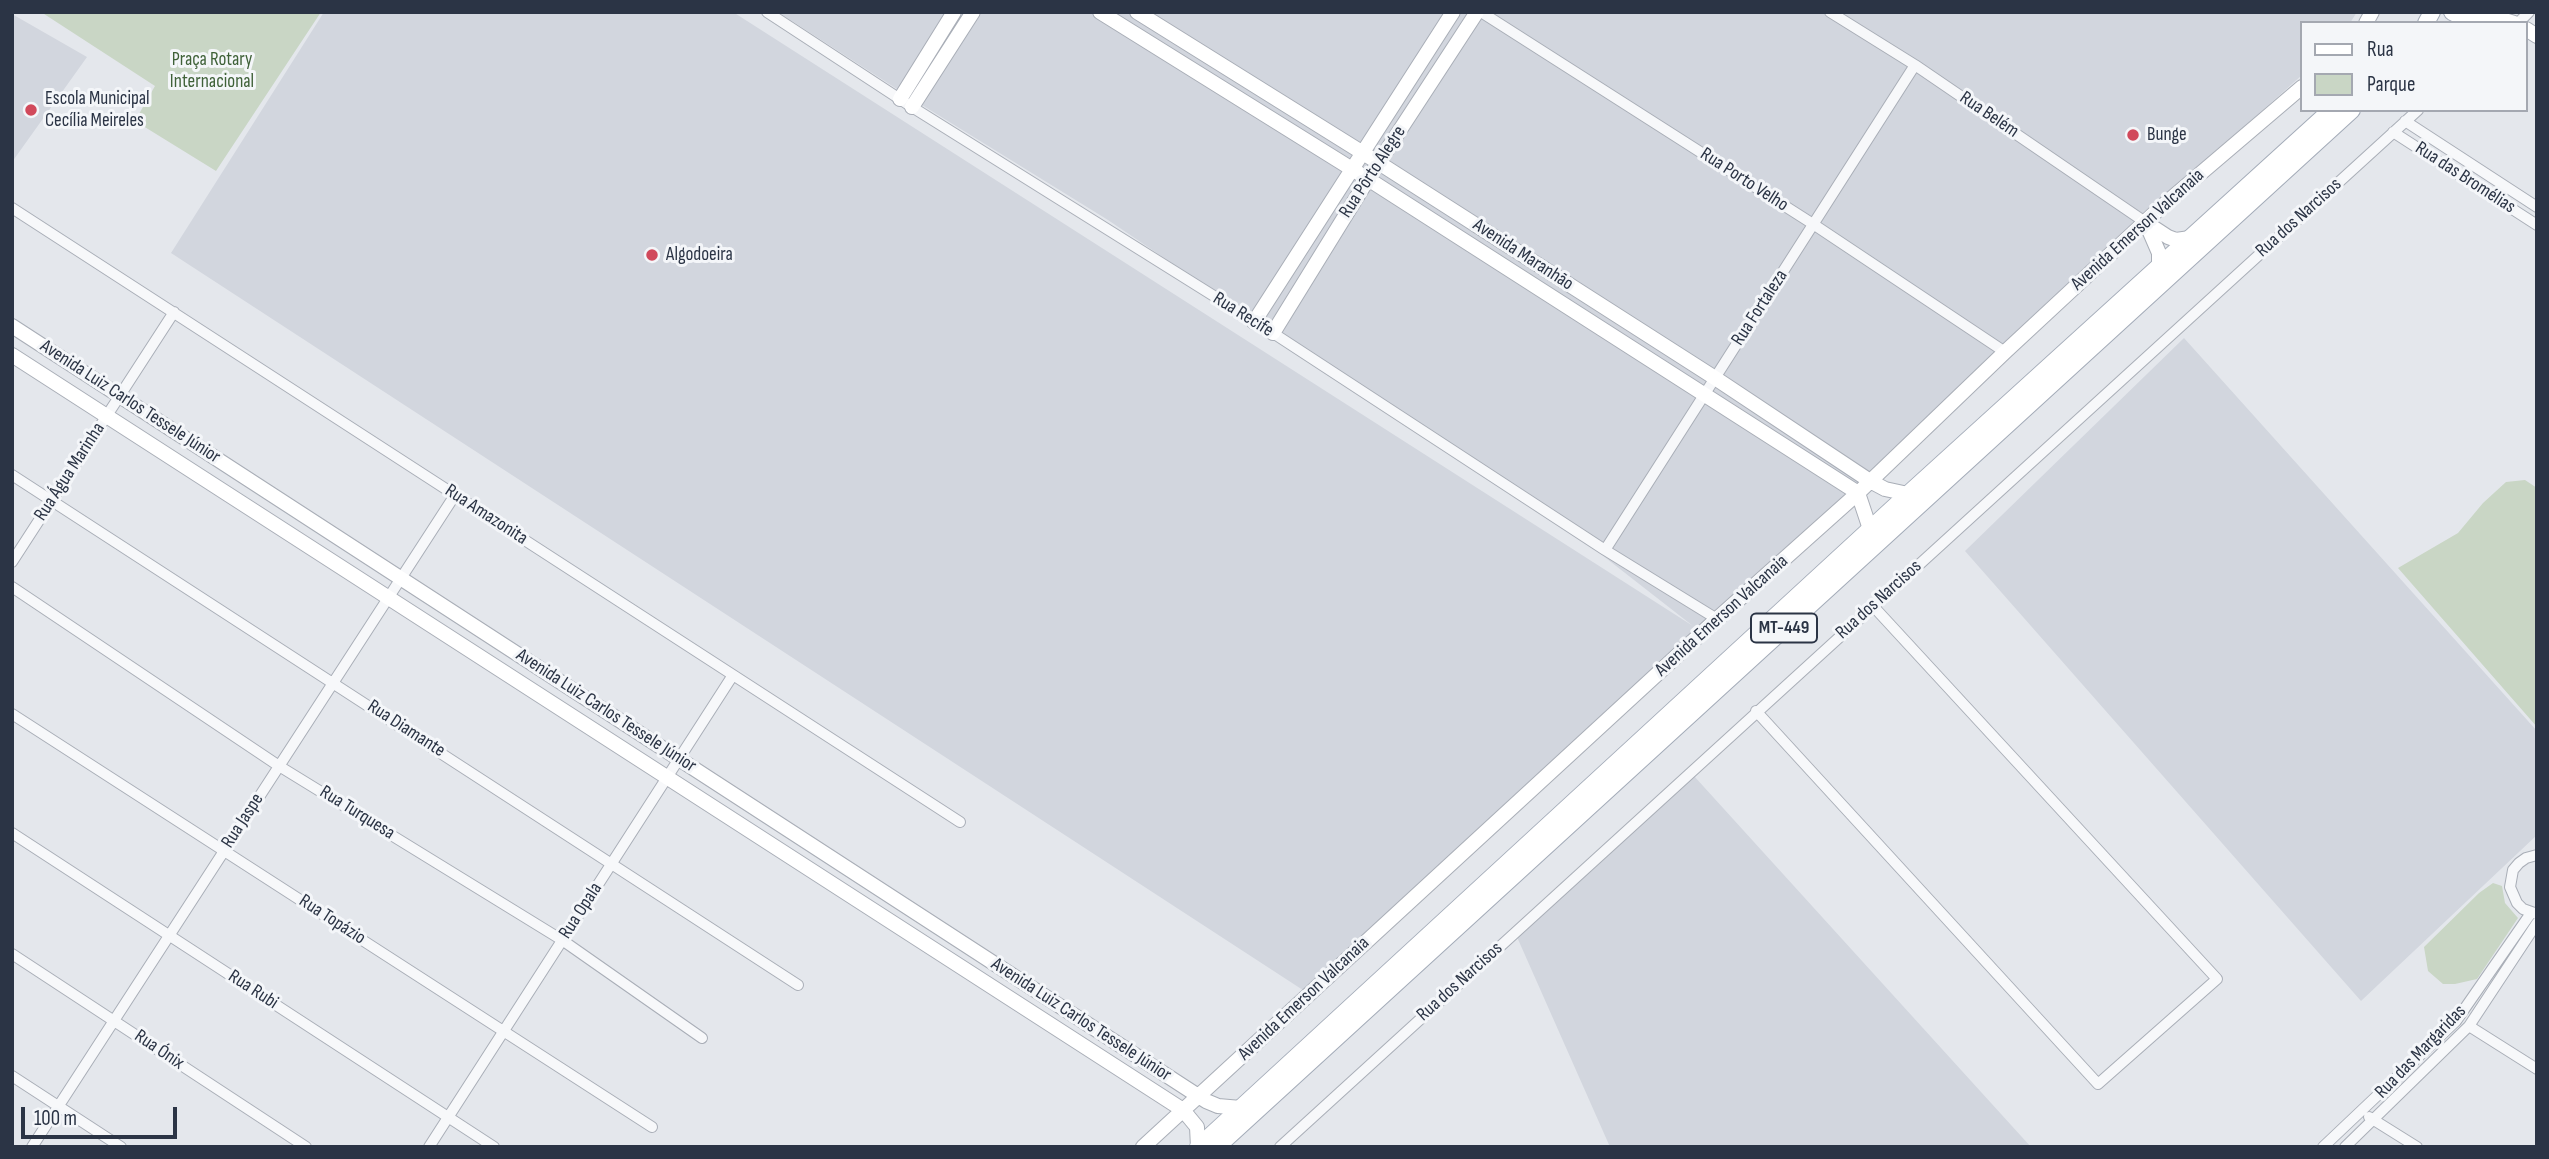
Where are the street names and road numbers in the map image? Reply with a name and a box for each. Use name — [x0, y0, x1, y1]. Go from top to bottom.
street label: Rua Belém — [1955, 87, 2023, 143]
street label: Rua Pôrto Alegre — [1335, 122, 1411, 222]
street label: Rua das Bromélias — [2411, 137, 2519, 219]
street label: Rua Porto Velho — [1696, 143, 1792, 217]
street label: Avenida Emerson Valcanaia — [2067, 164, 2209, 296]
street label: Rua dos Narcisos — [2251, 174, 2347, 262]
street label: Avenida Maranhão — [1468, 214, 1578, 296]
street label: Rua Fortaleza — [1727, 266, 1793, 350]
street label: Rua Recife — [1209, 288, 1277, 342]
street label: Avenida Luiz Carlos Tessele Júnior — [36, 335, 224, 469]
street label: Rua Água Marinha — [30, 419, 110, 525]
street label: Rua Amazonita — [440, 480, 532, 550]
street label: Avenida Emerson Valcanaia — [1651, 550, 1793, 682]
street label: Rua dos Narcisos — [1831, 556, 1927, 644]
road number: MT-449 — [1751, 614, 1817, 642]
street label: Avenida Luiz Carlos Tessele Júnior — [512, 644, 700, 778]
street label: Rua Diamante — [363, 695, 449, 763]
street label: Rua Turquesa — [315, 781, 399, 845]
street label: Rua Jaspe — [217, 789, 269, 853]
street label: Rua Opala — [554, 879, 608, 943]
street label: Rua Topázio — [294, 890, 370, 950]
street label: Avenida Emerson Valcanaia — [1234, 932, 1374, 1066]
street label: Rua dos Narcisos — [1412, 938, 1508, 1026]
street label: Avenida Luiz Carlos Tessele Júnior — [987, 953, 1175, 1087]
street label: Rua Rubi — [224, 965, 282, 1015]
street label: Rua das Margaridas — [2371, 1000, 2471, 1104]
street label: Rua Ónix — [130, 1025, 188, 1075]

